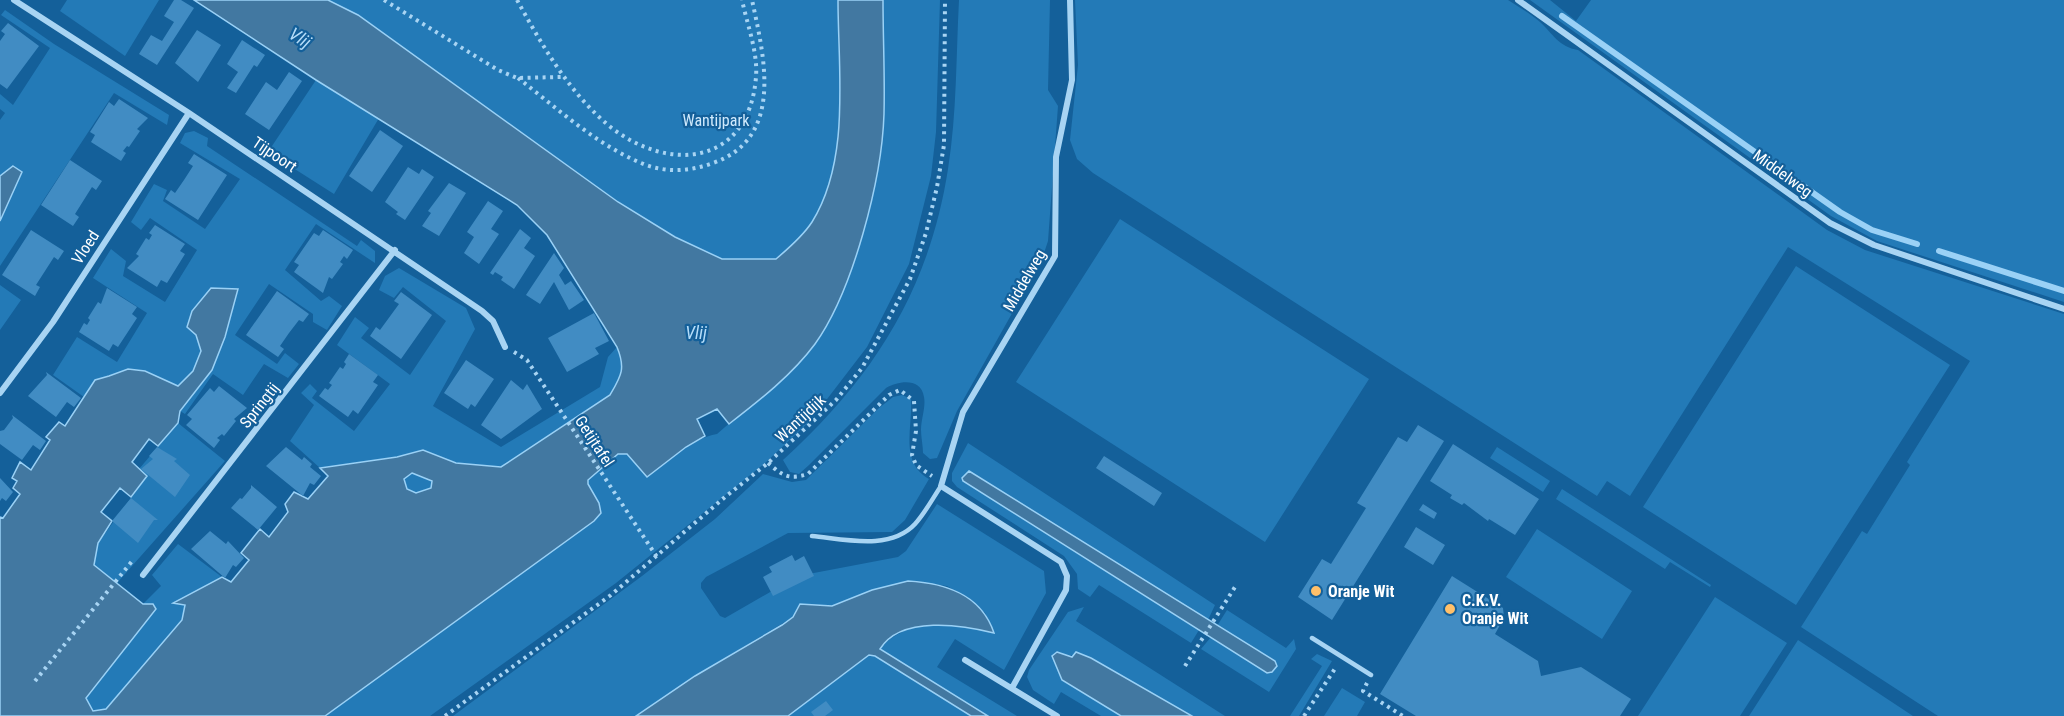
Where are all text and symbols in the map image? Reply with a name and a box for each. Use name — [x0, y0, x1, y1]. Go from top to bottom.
water label: Vlij — [285, 23, 315, 52]
park label: Wantijpark — [683, 111, 750, 130]
street label: Tijpoort — [249, 133, 301, 176]
street label: Middelweg — [1749, 146, 1816, 201]
street label: Vloed — [68, 227, 103, 268]
street label: Middelweg — [999, 246, 1050, 315]
water label: Vlij — [685, 322, 707, 343]
street label: Springtij — [236, 379, 283, 432]
street label: Wantijdijk — [771, 390, 830, 446]
street label: Getijtafel — [571, 412, 618, 471]
place label: Oranje Wit — [1328, 582, 1394, 601]
marker: Oranje Wit — [1309, 584, 1323, 598]
place label: C.K.V. Oranje Wit — [1462, 591, 1528, 628]
marker: C.K.V. Oranje Wit — [1443, 602, 1457, 616]

